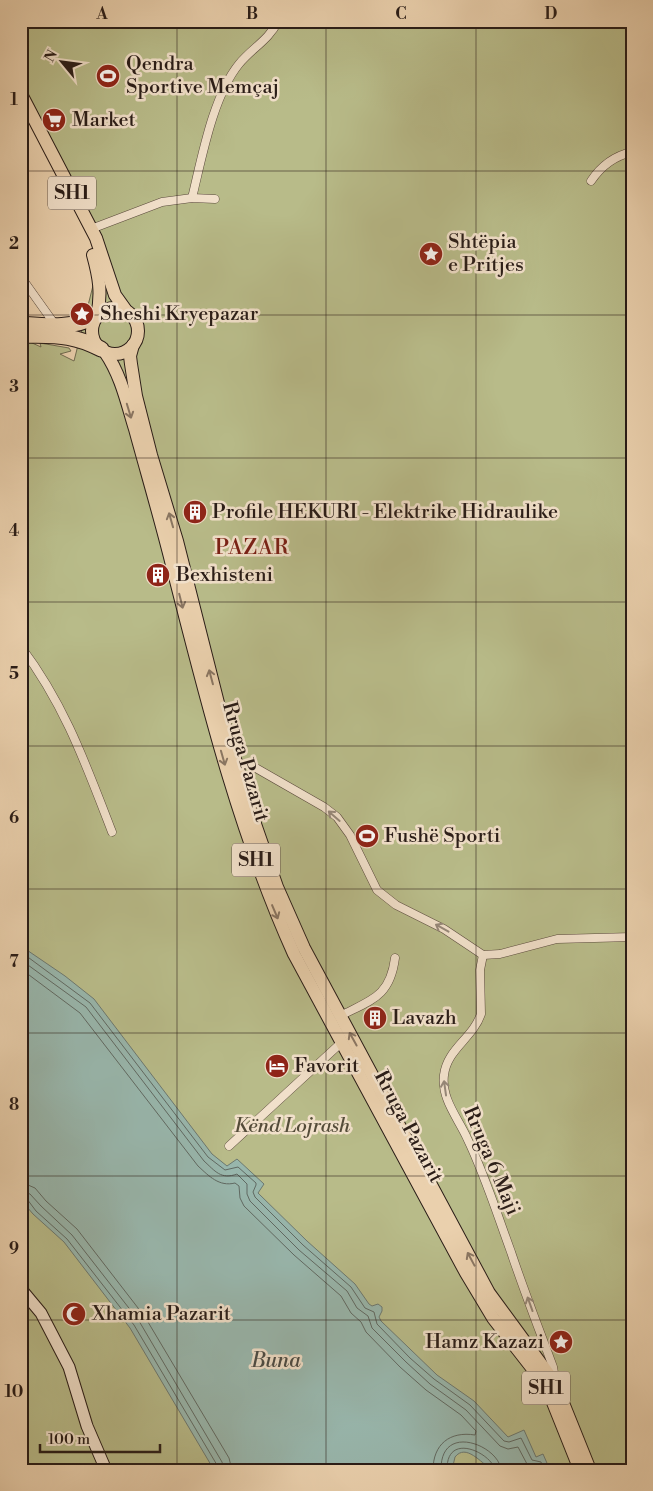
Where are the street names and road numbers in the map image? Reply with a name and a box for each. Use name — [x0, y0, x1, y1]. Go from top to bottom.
road number: SH1 — [48, 177, 96, 210]
street label: Rruga Pazarit — [216, 699, 274, 825]
road number: SH1 — [232, 844, 280, 876]
street label: Rruga Pazarit — [368, 1066, 448, 1188]
street label: Rruga 6 Maji — [457, 1103, 525, 1220]
road number: SH1 — [522, 1372, 570, 1405]

